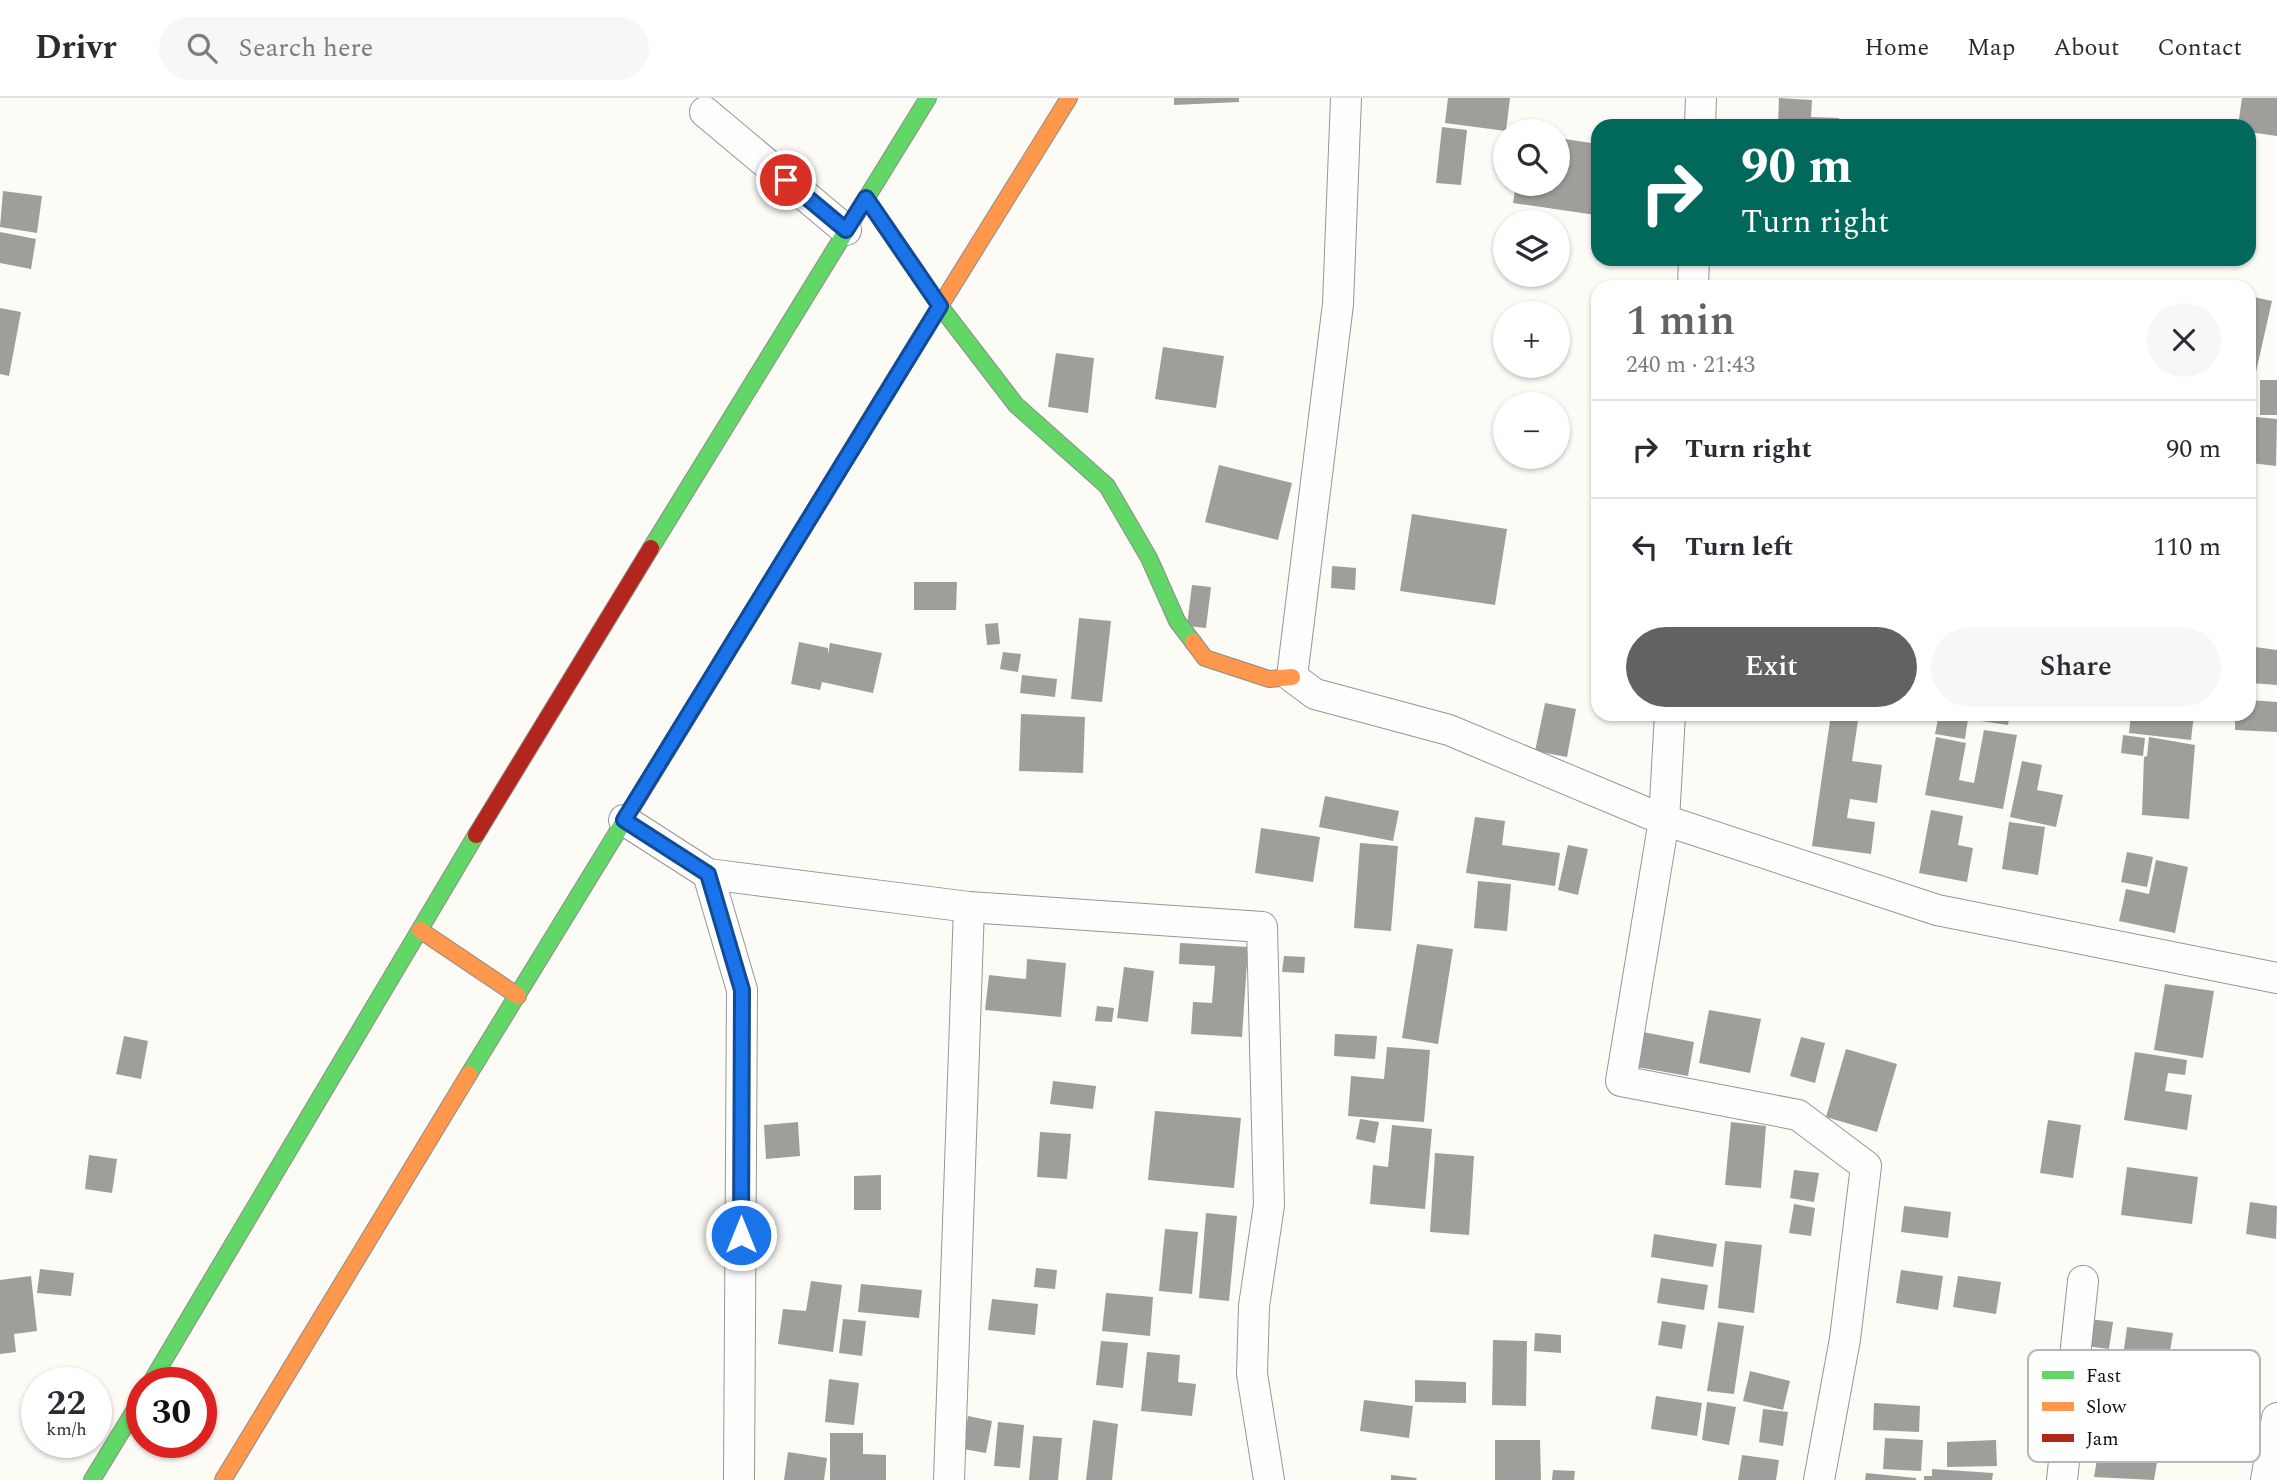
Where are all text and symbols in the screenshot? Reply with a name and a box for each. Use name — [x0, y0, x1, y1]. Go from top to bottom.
search box — [159, 17, 649, 80]
text: Drivr — [35, 23, 117, 73]
text: Search here — [239, 28, 373, 68]
icon: search — [183, 29, 221, 67]
text: Home — [1864, 30, 1929, 66]
text: Map — [1967, 30, 2015, 66]
text: About — [2053, 30, 2119, 66]
text: Contact — [2157, 30, 2242, 66]
map controls — [1493, 119, 1570, 469]
button: search — [1493, 119, 1570, 196]
text: 90 m — [1741, 130, 1852, 205]
icon: right — [1626, 147, 1717, 238]
pin — [756, 150, 816, 210]
icon: arrive — [767, 161, 805, 199]
text: Turn right — [1741, 198, 1889, 247]
button: layers — [1493, 210, 1570, 287]
text: 1 min — [1626, 290, 1735, 353]
button: + — [1493, 301, 1570, 378]
button: close — [2147, 303, 2221, 377]
text: 240 m · 21:43 — [1626, 348, 1755, 383]
button: − — [1493, 392, 1570, 469]
text: Turn right — [1685, 429, 1812, 469]
text: 90 m — [2166, 429, 2221, 469]
icon: right — [1626, 430, 1664, 468]
text: Turn left — [1685, 527, 1793, 567]
text: 110 m — [2153, 527, 2221, 567]
icon: left — [1626, 528, 1664, 566]
button: Exit — [1626, 627, 1917, 707]
button: Share — [1931, 627, 2221, 707]
position arrow — [704, 1198, 778, 1272]
legend — [2028, 1350, 2260, 1462]
text: Fast — [2086, 1362, 2122, 1391]
speed limit sign: 30 — [126, 1367, 217, 1458]
text: 22 — [47, 1377, 86, 1430]
text: Slow — [2086, 1393, 2127, 1422]
text: km/h — [46, 1416, 87, 1443]
text: Jam — [2086, 1425, 2118, 1454]

